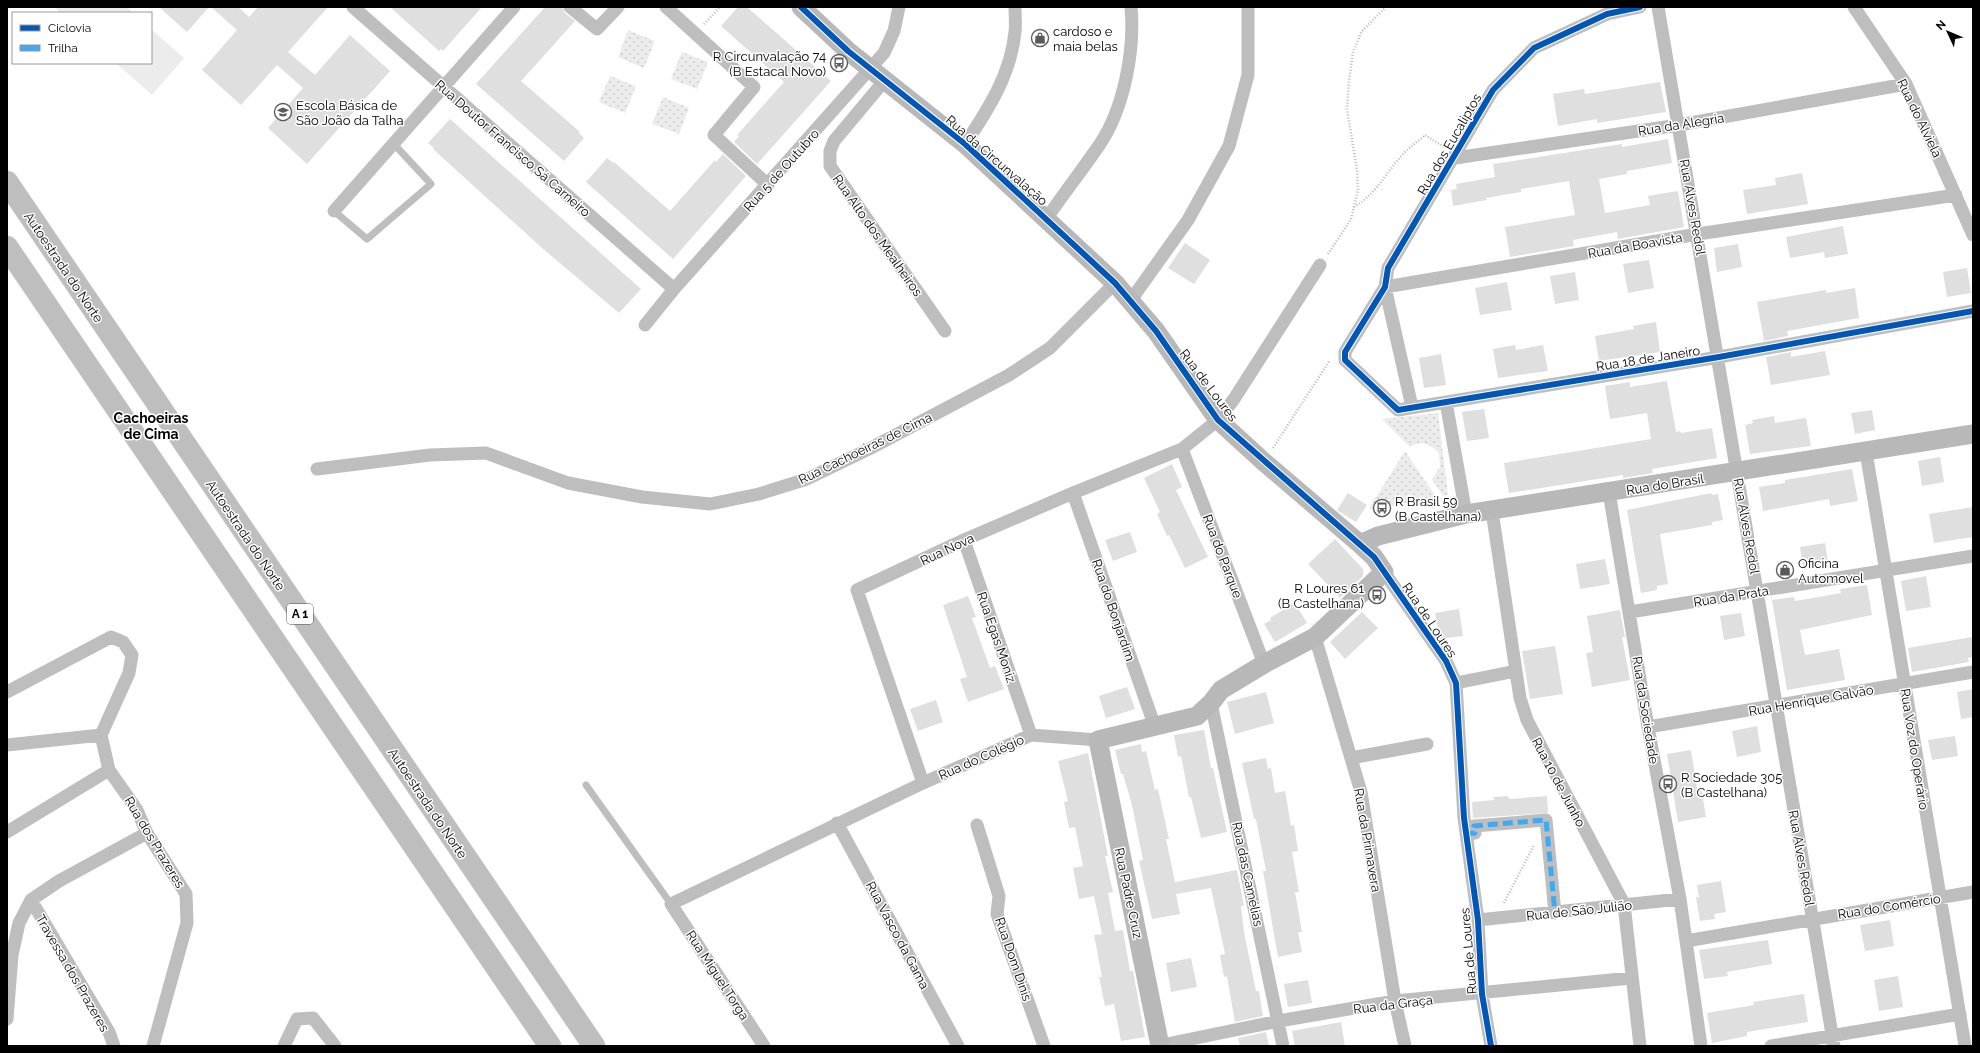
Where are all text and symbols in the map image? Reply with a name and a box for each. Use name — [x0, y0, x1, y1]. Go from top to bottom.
legend — [12, 12, 152, 64]
north arrow — [1928, 12, 1968, 52]
text: N — [1934, 18, 1949, 33]
text: Ciclovia — [48, 21, 91, 35]
place label: cardoso e maia belas — [1053, 24, 1118, 54]
shop icon: cardoso e maia belas — [1030, 28, 1050, 48]
text: Trilha — [48, 41, 78, 55]
place label: R Circunvalação 74 (B Estacal Novo) — [713, 49, 826, 79]
bus stop icon: R Circunvalação 74 (B Estacal Novo) — [829, 53, 849, 73]
street label: Rua Doutor Francisco Sá Carneiro — [432, 77, 593, 220]
street label: Rua do Alviela — [1894, 77, 1945, 160]
street label: Rua dos Eucaliptos — [1414, 91, 1484, 197]
place label: Escola Básica de São João da Talha — [296, 98, 404, 128]
school or university icon: Escola Básica de São João da Talha — [273, 102, 293, 122]
street label: Rua da Alegria — [1637, 110, 1725, 139]
street label: Rua da Circunvalação — [943, 112, 1051, 209]
street label: Rua 5 de Outubro — [740, 126, 822, 215]
street label: Rua Alves Redol — [1677, 158, 1708, 257]
street label: Rua Alto dos Mealheiros — [830, 172, 925, 299]
street label: Autoestrada do Norte — [21, 209, 106, 326]
street label: Rua da Boavista — [1587, 230, 1684, 261]
street label: Rua 18 de Janeiro — [1595, 343, 1701, 374]
street label: Rua de Loures — [1177, 346, 1241, 424]
district label: Cachoeiras de Cima — [114, 410, 188, 442]
street label: Rua Cachoeiras de Cima — [796, 410, 934, 487]
street label: Rua do Brasil — [1625, 471, 1706, 498]
street label: Autoestrada do Norte — [203, 477, 288, 594]
street label: Rua Alves Redol — [1731, 477, 1762, 576]
place label: R Brasil 59 (B Castelhana) — [1395, 494, 1481, 524]
bus stop icon: R Brasil 59 (B Castelhana) — [1372, 498, 1392, 518]
street label: Rua do Parque — [1200, 512, 1246, 601]
street label: Rua Nova — [918, 530, 977, 568]
place label: Oficina Automovel — [1798, 556, 1864, 586]
street label: Rua do Bonjardim — [1089, 557, 1138, 663]
shop icon: Oficina Automovel — [1775, 560, 1795, 580]
street label: Rua de Loures — [1399, 580, 1460, 660]
place label: R Loures 61 (B Castelhana) — [1278, 581, 1364, 611]
street label: Rua da Prata — [1692, 583, 1770, 610]
bus stop icon: R Loures 61 (B Castelhana) — [1367, 585, 1387, 605]
street label: Rua Egas Moniz — [974, 590, 1019, 684]
road number: A 1 — [287, 604, 313, 624]
street label: Rua da Sociedade — [1630, 655, 1662, 765]
street label: Rua Henrique Galvão — [1747, 682, 1875, 719]
street label: Rua Voz do Operário — [1898, 687, 1932, 811]
street label: Rua do Colégio — [936, 732, 1027, 783]
street label: Rua 10 de Junho — [1529, 735, 1589, 830]
street label: Autoestrada do Norte — [385, 745, 470, 862]
place label: R Sociedade 305 (B Castelhana) — [1681, 770, 1782, 800]
bus stop icon: R Sociedade 305 (B Castelhana) — [1658, 774, 1678, 794]
street label: Rua da Primavera — [1351, 787, 1384, 893]
street label: Rua dos Prazeres — [121, 794, 188, 891]
street label: Rua Alves Redol — [1786, 809, 1817, 908]
street label: Rua das Camélias — [1229, 820, 1266, 928]
street label: Rua Padre Cruz — [1112, 846, 1145, 940]
street label: Rua Vasco da Gama — [863, 879, 932, 992]
street label: Rua do Comércio — [1837, 891, 1942, 922]
street label: Rua de São Julião — [1525, 897, 1633, 924]
street label: Rua de Loures — [1457, 907, 1480, 995]
street label: Travessa dos Prazeres — [33, 912, 112, 1034]
street label: Rua Dom Dinis — [992, 915, 1035, 1003]
street label: Rua Miguel Torga — [683, 928, 752, 1023]
street label: Rua da Graça — [1352, 992, 1434, 1017]

